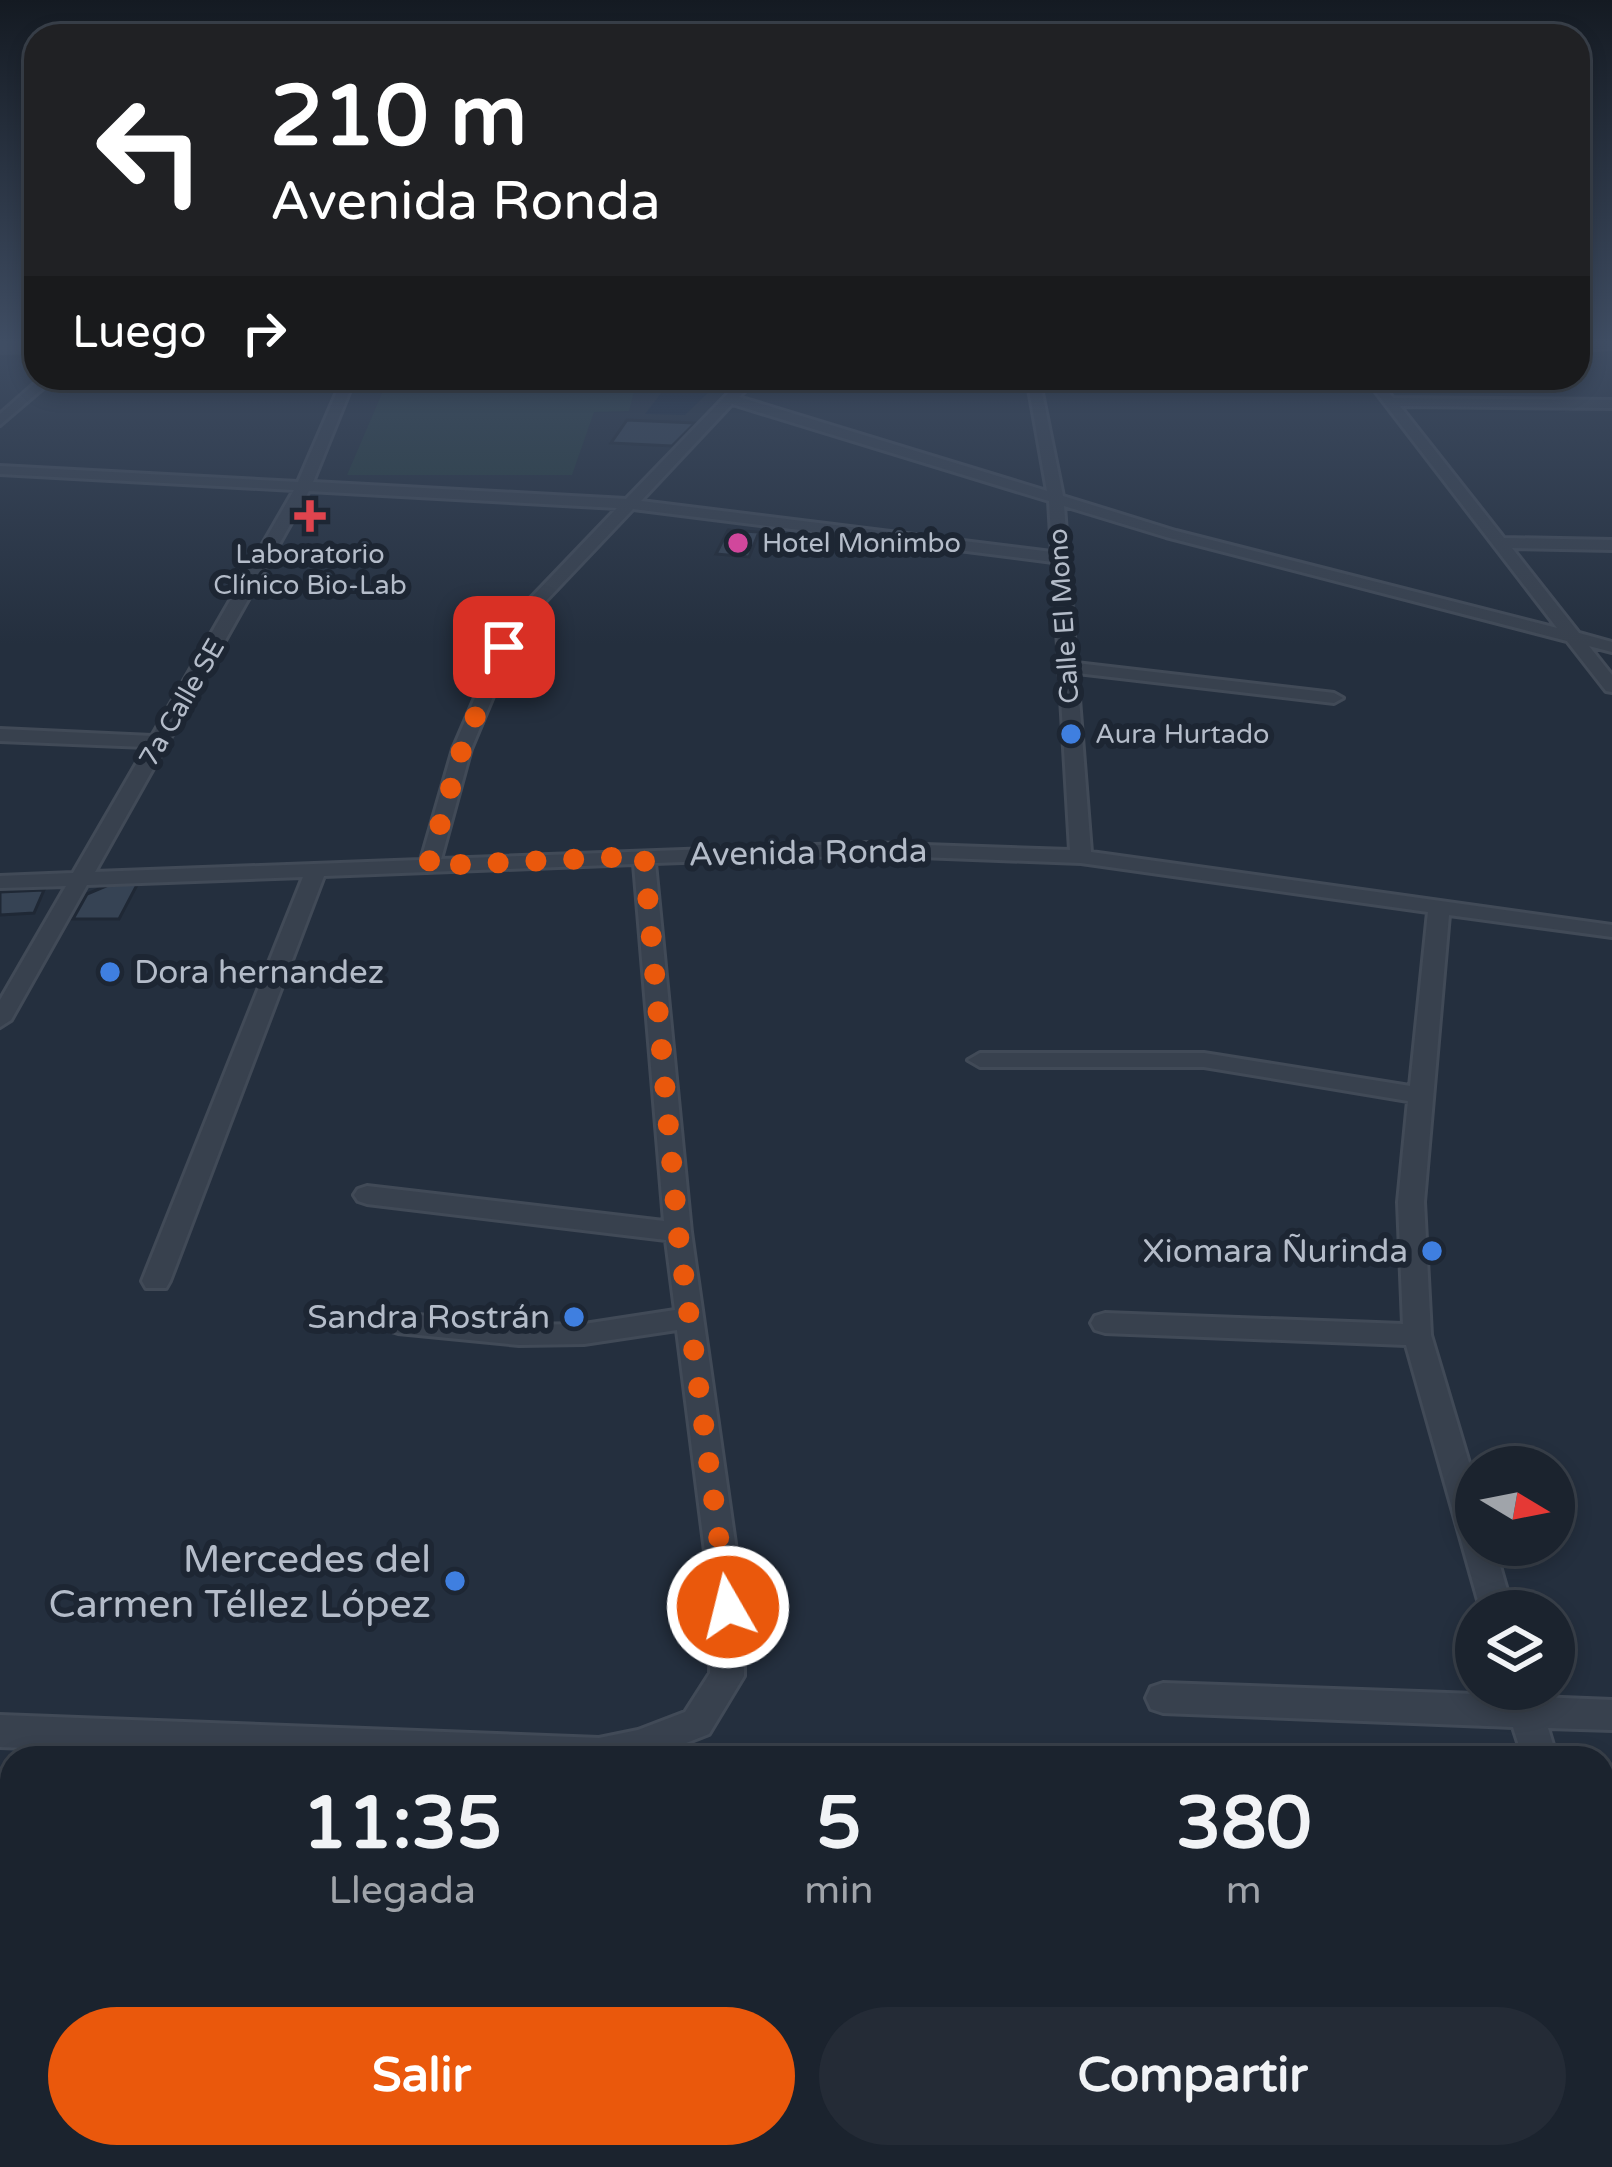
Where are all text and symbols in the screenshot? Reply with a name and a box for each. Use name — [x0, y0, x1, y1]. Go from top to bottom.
text: 210 m — [270, 67, 527, 168]
icon: left — [72, 72, 228, 228]
text: Avenida Ronda — [270, 169, 661, 234]
icon: right — [231, 300, 297, 366]
text: Luego — [72, 306, 207, 360]
marker: Laboratorio Clínico Bio-Lab — [294, 500, 326, 532]
place label: Hotel Monimbo — [762, 527, 961, 560]
street label: Calle El Mono — [1041, 527, 1087, 705]
marker: Hotel Monimbo — [725, 530, 751, 556]
place label: Laboratorio Clínico Bio-Lab — [213, 538, 407, 602]
pin — [453, 596, 555, 698]
icon: arrive — [471, 614, 537, 680]
street label: 7a Calle SE — [132, 633, 232, 773]
place label: Aura Hurtado — [1095, 718, 1270, 751]
marker: Aura Hurtado — [1058, 721, 1084, 747]
street label: Avenida Ronda — [688, 831, 928, 875]
place label: Dora hernandez — [134, 953, 384, 992]
marker: Dora hernandez — [97, 959, 123, 985]
place label: Xiomara Ñurinda — [1142, 1232, 1408, 1271]
marker: Xiomara Ñurinda — [1419, 1238, 1445, 1264]
place label: Sandra Rostrán — [307, 1298, 550, 1337]
marker: Sandra Rostrán — [561, 1304, 587, 1330]
north arrow — [1455, 1446, 1575, 1566]
map controls — [1455, 1446, 1575, 1710]
place label: Mercedes del Carmen Téllez López — [49, 1536, 431, 1628]
position arrow — [665, 1544, 791, 1670]
marker: Mercedes del Carmen Téllez López — [442, 1568, 468, 1594]
button: layers — [1455, 1590, 1575, 1710]
text: 11:35 — [302, 1781, 502, 1868]
text: 5 — [816, 1781, 862, 1868]
text: 380 — [1176, 1781, 1312, 1868]
text: Llegada — [329, 1867, 476, 1914]
text: min — [804, 1867, 874, 1914]
text: m — [1226, 1867, 1262, 1914]
button: Salir — [48, 2007, 795, 2145]
button: Compartir — [819, 2007, 1566, 2145]

